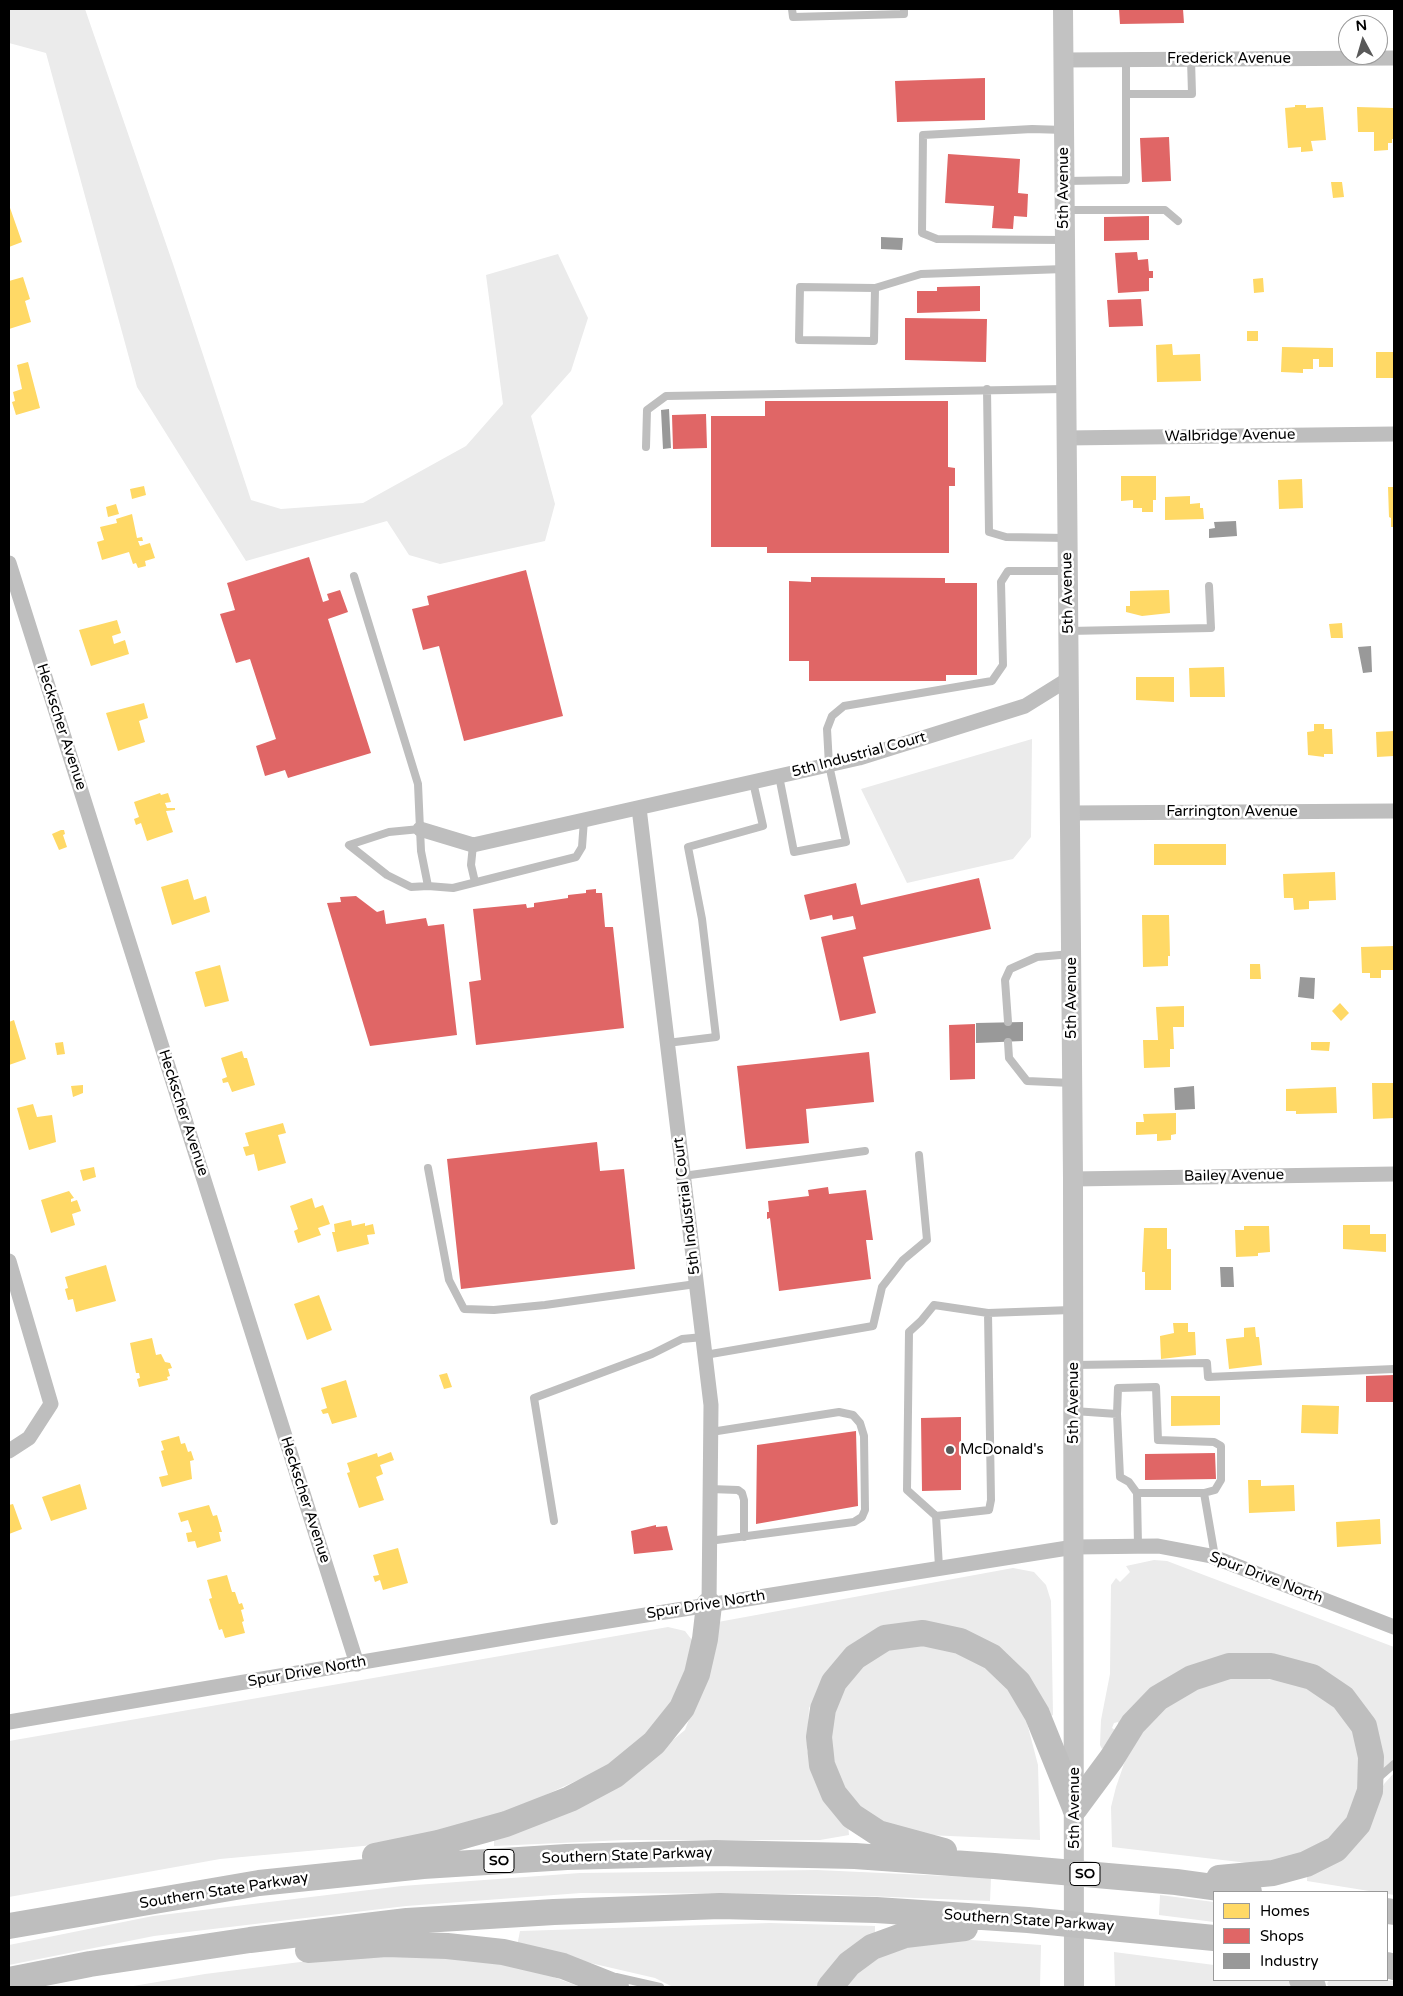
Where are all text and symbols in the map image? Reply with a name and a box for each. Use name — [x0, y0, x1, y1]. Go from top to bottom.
north arrow — [1338, 15, 1388, 65]
text: N — [1355, 17, 1368, 35]
street label: Frederick Avenue — [1167, 50, 1291, 68]
street label: 5th Avenue — [1055, 147, 1073, 229]
street label: Walbridge Avenue — [1165, 426, 1295, 446]
street label: 5th Avenue — [1058, 552, 1078, 634]
street label: Heckscher Avenue — [32, 662, 90, 792]
street label: 5th Industrial Court — [790, 728, 928, 782]
street label: Farrington Avenue — [1166, 803, 1298, 821]
street label: 5th Avenue — [1063, 957, 1081, 1039]
street label: Heckscher Avenue — [154, 1048, 212, 1178]
street label: 5th Industrial Court — [670, 1136, 704, 1276]
street label: Bailey Avenue — [1184, 1166, 1284, 1186]
street label: 5th Avenue — [1065, 1362, 1083, 1444]
street label: Heckscher Avenue — [276, 1435, 334, 1565]
place label: McDonald's — [960, 1441, 1044, 1459]
marker: McDonald's — [944, 1444, 956, 1456]
street label: Spur Drive North — [1207, 1548, 1325, 1608]
street label: Spur Drive North — [645, 1587, 767, 1623]
street label: Spur Drive North — [246, 1653, 368, 1691]
street label: 5th Avenue — [1066, 1767, 1084, 1849]
street label: Southern State Parkway — [541, 1844, 713, 1868]
road number: SO — [484, 1850, 514, 1872]
road number: SO — [1070, 1862, 1100, 1886]
street label: Southern State Parkway — [138, 1869, 310, 1913]
legend — [1213, 1891, 1388, 1981]
text: Homes — [1260, 1902, 1310, 1920]
street label: Southern State Parkway — [943, 1906, 1115, 1936]
text: Shops — [1260, 1927, 1304, 1945]
text: Industry — [1260, 1952, 1319, 1970]

